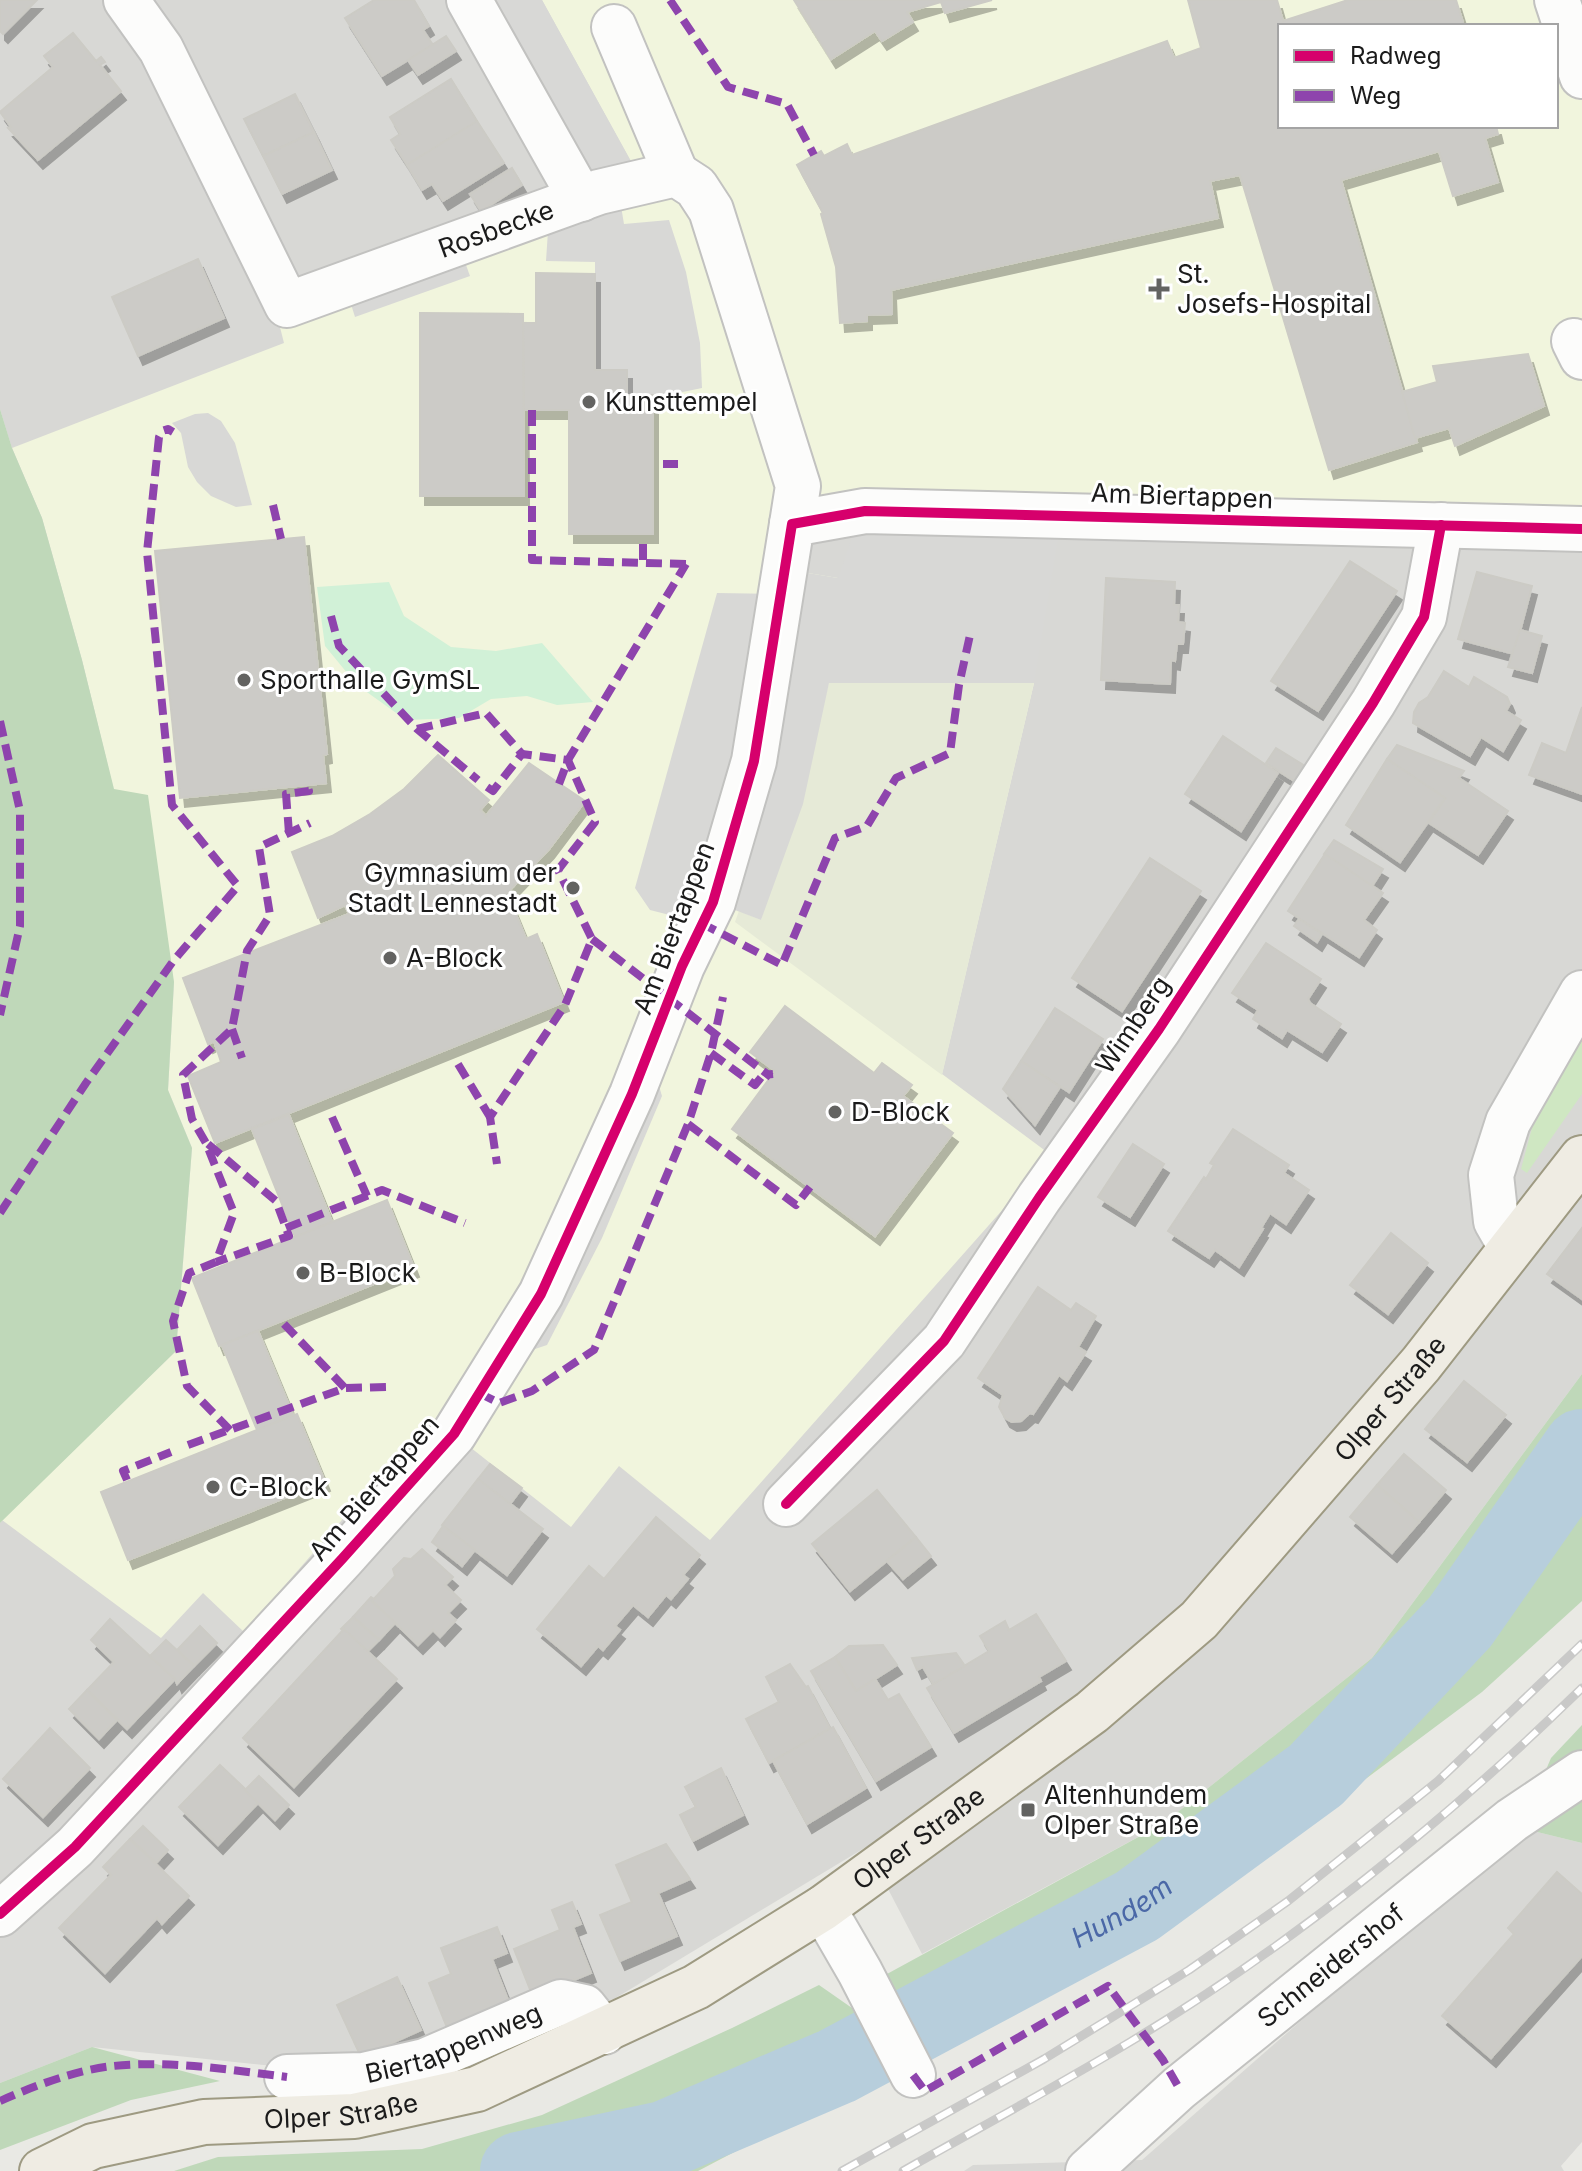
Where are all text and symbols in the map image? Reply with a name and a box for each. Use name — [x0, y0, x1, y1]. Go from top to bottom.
legend — [1278, 24, 1558, 128]
text: Radweg — [1350, 41, 1441, 70]
text: Weg — [1350, 81, 1401, 110]
street label: Rosbecke — [434, 194, 558, 264]
place label: St. Josefs-Hospital — [1177, 258, 1371, 319]
marker: St. Josefs-Hospital — [1148, 278, 1170, 300]
place label: Kunsttempel — [605, 386, 757, 417]
marker: Kunsttempel — [580, 393, 598, 411]
street label: Am Biertappen — [1090, 477, 1274, 514]
place label: Sporthalle GymSL — [260, 664, 480, 695]
marker: Sporthalle GymSL — [235, 671, 253, 689]
street label: Am Biertappen — [626, 837, 721, 1018]
place label: Gymnasium der Stadt Lennestadt — [347, 857, 557, 918]
marker: Gymnasium der Stadt Lennestadt — [564, 879, 582, 897]
place label: A-Block — [406, 942, 503, 973]
marker: A-Block — [381, 949, 399, 967]
street label: Wimberg — [1089, 970, 1176, 1079]
place label: D-Block — [851, 1096, 950, 1127]
marker: D-Block — [826, 1103, 844, 1121]
place label: B-Block — [319, 1257, 416, 1288]
marker: B-Block — [294, 1264, 312, 1282]
street label: Olper Straße — [1328, 1330, 1452, 1467]
street label: Am Biertappen — [302, 1409, 445, 1567]
place label: C-Block — [229, 1471, 328, 1502]
marker: C-Block — [204, 1478, 222, 1496]
place label: Altenhundem Olper Straße — [1044, 1779, 1207, 1840]
street label: Olper Straße — [847, 1780, 990, 1896]
marker: Altenhundem Olper Straße — [1019, 1801, 1037, 1819]
water label: Hundem — [1065, 1869, 1179, 1955]
street label: Schneidershof — [1251, 1897, 1410, 2034]
street label: Biertappenweg — [362, 1996, 546, 2089]
street label: Olper Straße — [263, 2086, 421, 2135]

